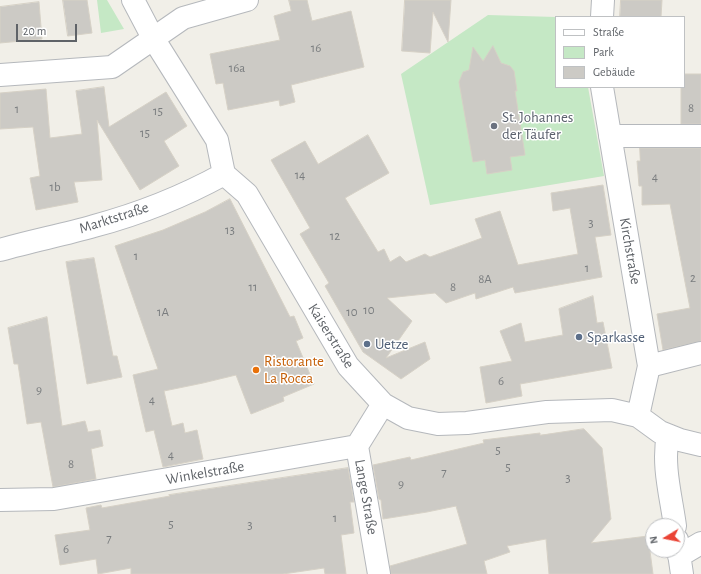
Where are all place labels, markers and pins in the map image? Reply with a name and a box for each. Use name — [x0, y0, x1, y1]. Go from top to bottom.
place label: St. Johannes der Täufer — [502, 108, 573, 143]
marker: St. Johannes der Täufer — [489, 121, 499, 131]
place label: Sparkasse — [587, 328, 645, 346]
marker: Sparkasse — [574, 332, 584, 342]
place label: Uetze — [375, 335, 409, 353]
marker: Uetze — [362, 339, 372, 349]
place label: Ristorante La Rocca — [264, 352, 324, 387]
marker: Ristorante La Rocca — [251, 365, 261, 375]

